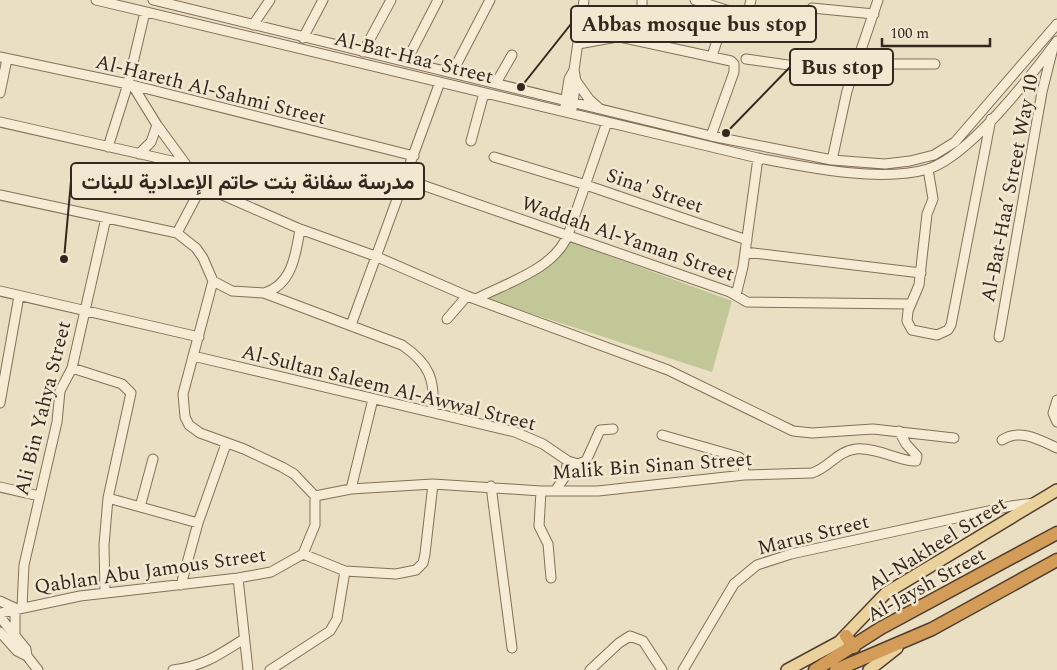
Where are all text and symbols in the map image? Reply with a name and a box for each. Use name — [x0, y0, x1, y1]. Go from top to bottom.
callout: Abbas mosque bus stop — [571, 6, 816, 42]
text: Abbas mosque bus stop — [581, 9, 807, 41]
scale bar — [882, 15, 990, 47]
text: 100 m — [890, 22, 929, 45]
street label: Al-Bat-Haa’ Street — [331, 24, 496, 92]
street label: Al-Hareth Al-Sahmi Street — [92, 47, 329, 133]
callout: Bus stop — [790, 49, 893, 85]
text: Bus stop — [801, 52, 883, 84]
street label: Al-Bat-Haa’ Street Way 10 — [973, 72, 1047, 305]
street label: Sina' Street — [602, 160, 707, 222]
callout: مدرسة سفانة بنت حاتم الإعدادية للبنات — [71, 163, 424, 199]
text: مدرسة سفانة بنت حاتم الإعدادية للبنات — [82, 167, 414, 199]
street label: Waddah Al-Yaman Street — [517, 188, 738, 290]
street label: Ali Bin Yahya Street — [7, 318, 79, 499]
street label: Al-Sultan Saleem Al-Awwal Street — [238, 337, 539, 439]
street label: Malik Bin Sinan Street — [551, 444, 753, 488]
street label: Al-Nakheel Street — [862, 489, 1013, 599]
street label: Marus Street — [754, 507, 872, 563]
street label: Qablan Abu Jamous Street — [32, 540, 268, 602]
street label: Al-Jaysh Street — [861, 540, 992, 630]

